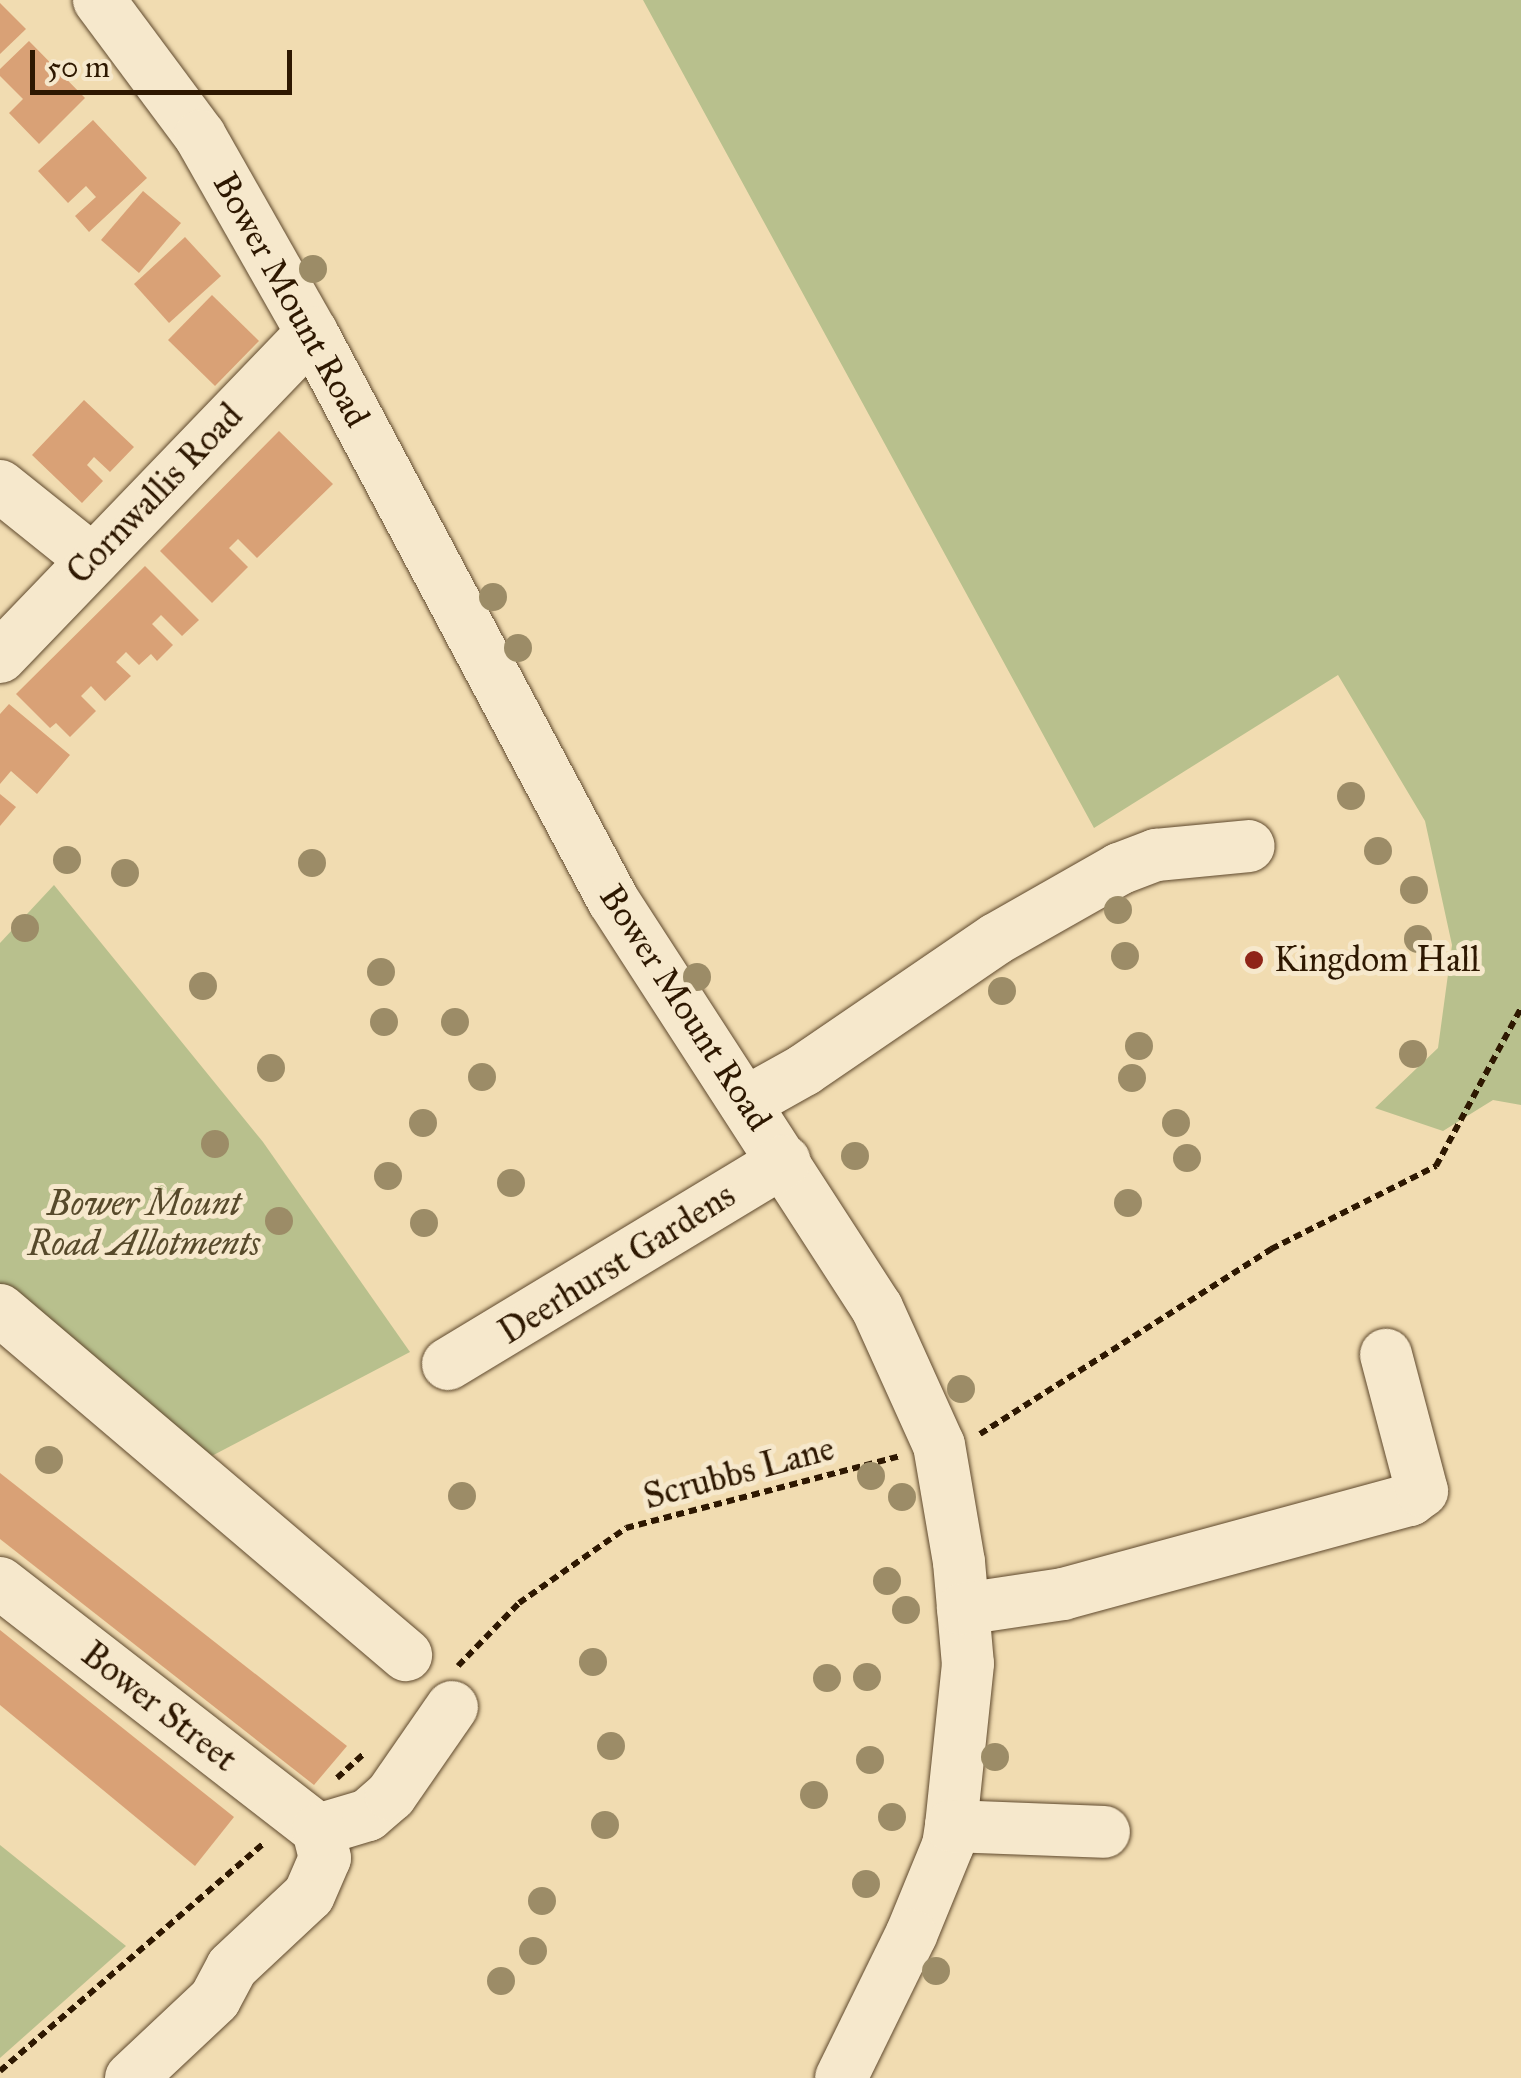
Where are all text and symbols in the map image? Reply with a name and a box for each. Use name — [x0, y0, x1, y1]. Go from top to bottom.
scale bar — [35, 30, 298, 92]
text: 50 m — [47, 49, 110, 85]
street label: Bower Mount Road — [204, 166, 378, 434]
street label: Cornwallis Road — [58, 395, 252, 593]
street label: Bower Mount Road — [590, 877, 780, 1139]
place label: Kingdom Hall — [1274, 939, 1480, 981]
marker: Kingdom Hall — [1243, 949, 1265, 971]
street label: Deerhurst Gardens — [491, 1175, 743, 1353]
park label: Bower Mount Road Allotments — [28, 1183, 260, 1265]
street label: Scrubbs Lane — [639, 1427, 839, 1519]
street label: Bower Street — [73, 1633, 245, 1781]

